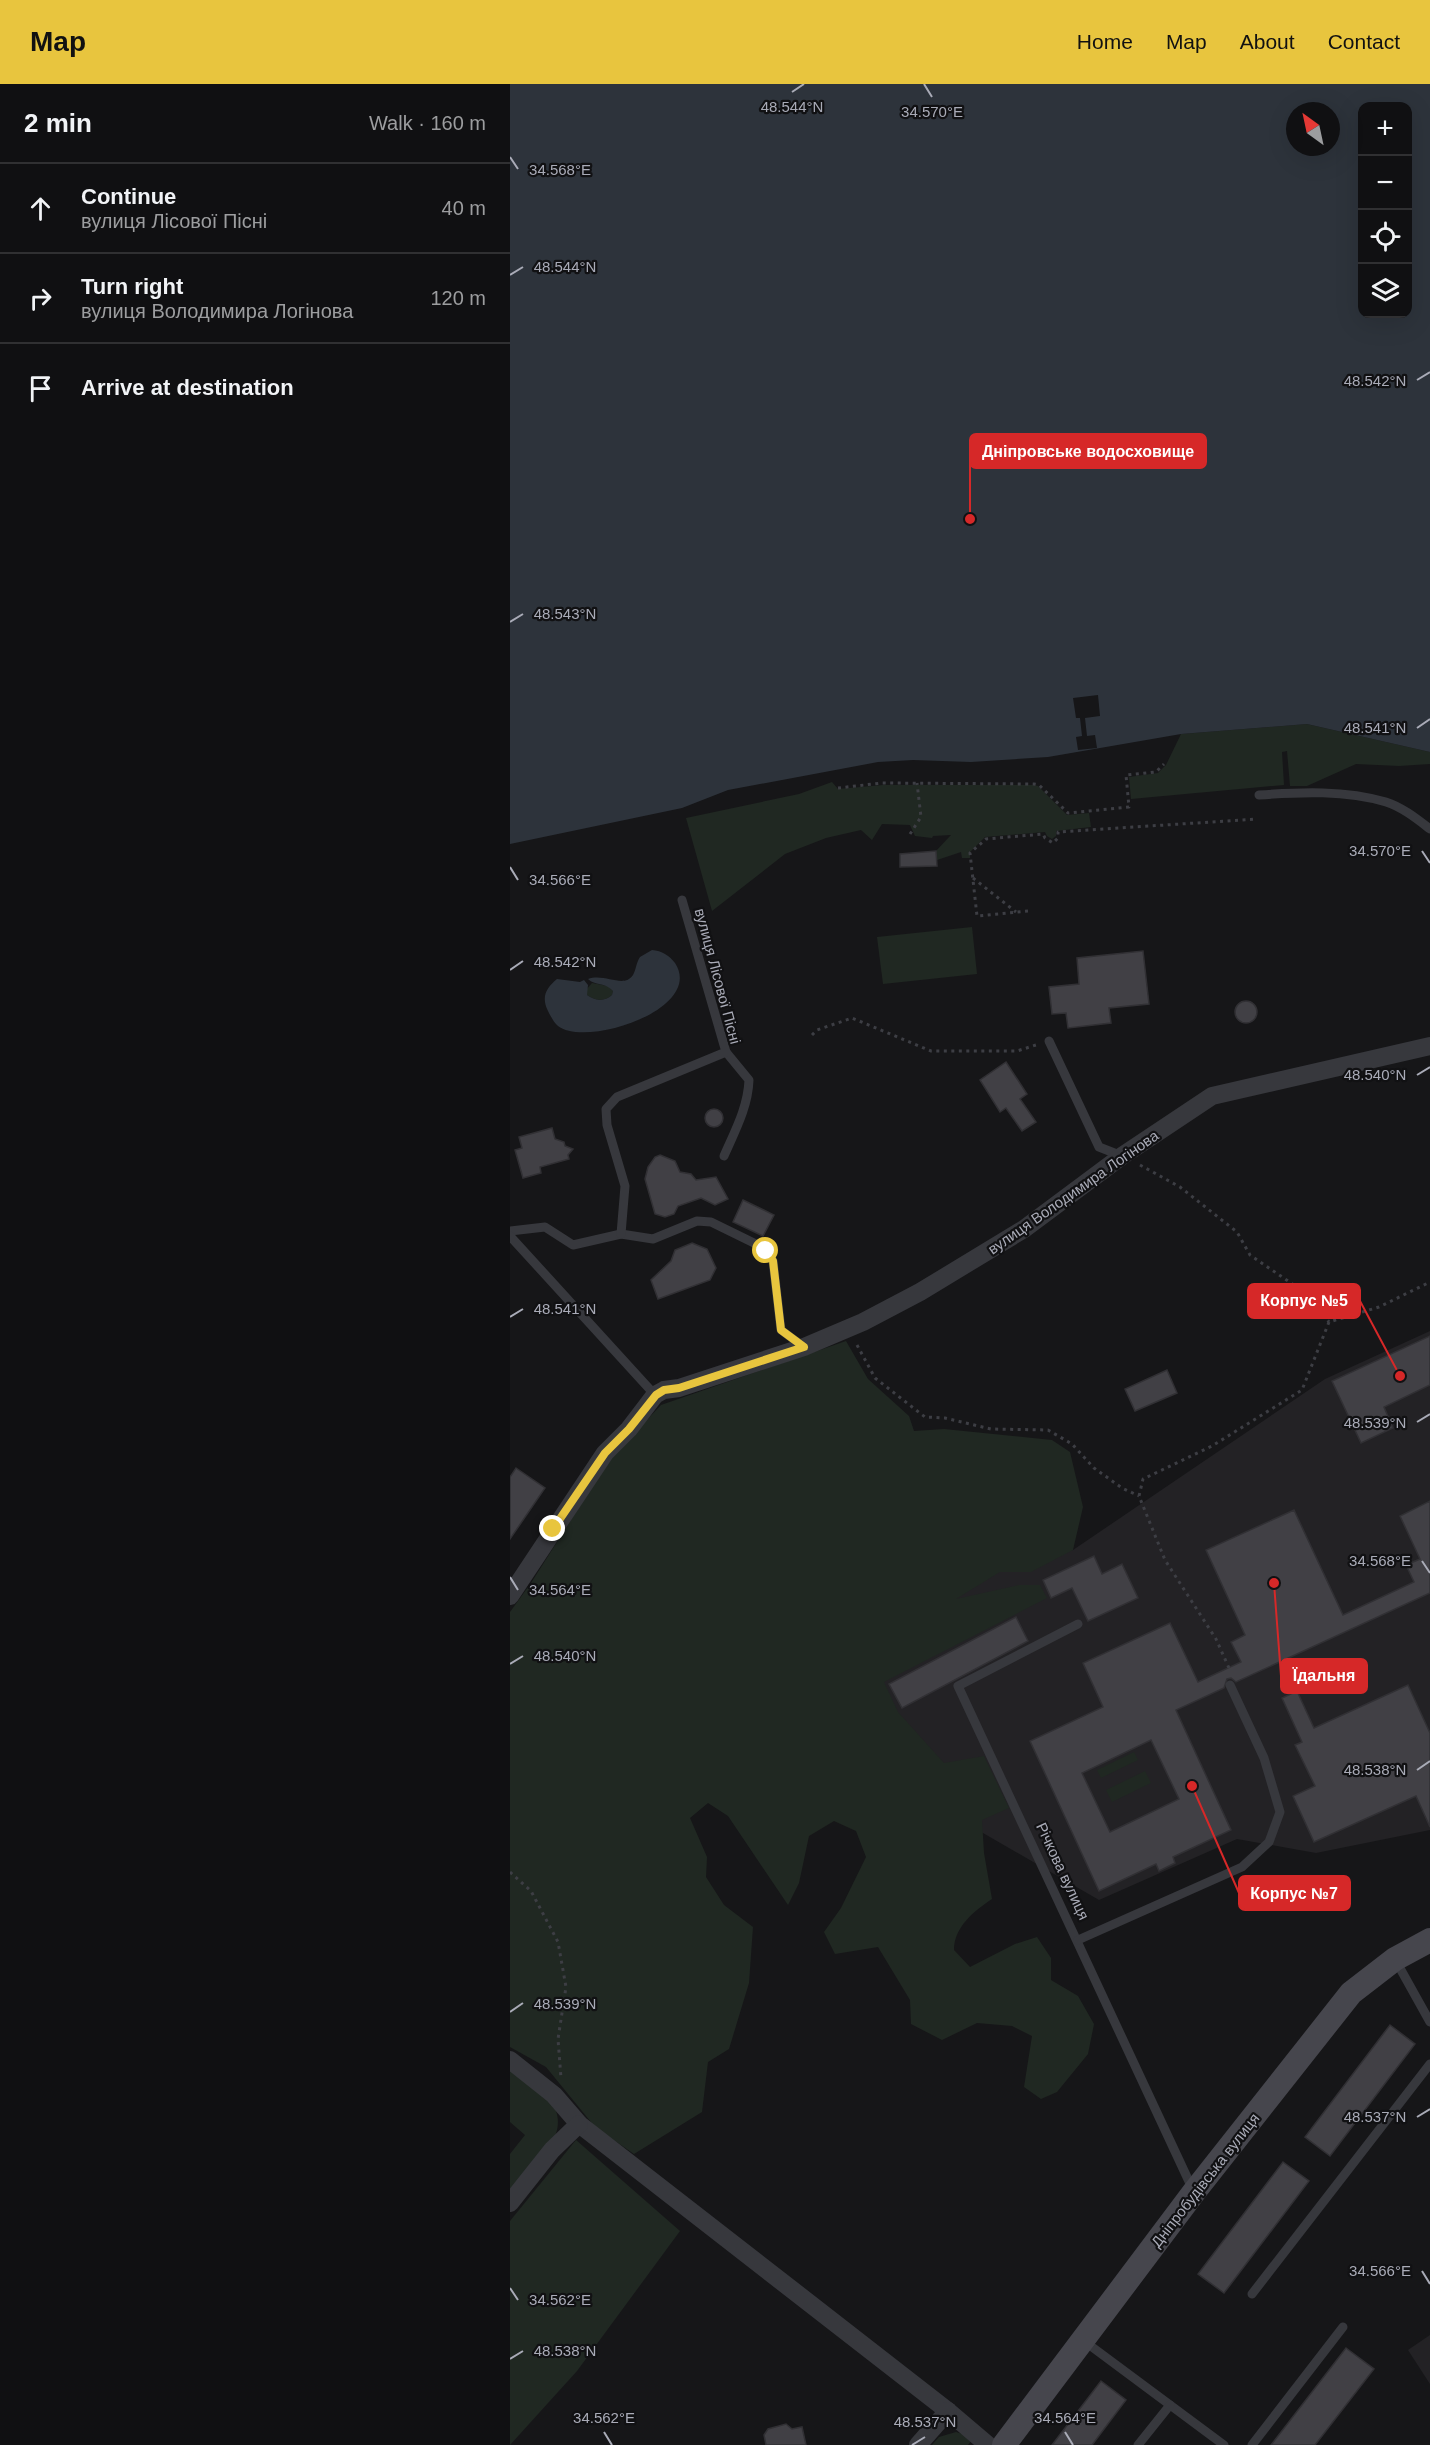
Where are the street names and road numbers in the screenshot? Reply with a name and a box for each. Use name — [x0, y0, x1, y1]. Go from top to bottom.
street label: вулиця Лісової Пісні — [692, 906, 744, 1046]
street label: вулиця Володимира Логінова — [984, 1126, 1162, 1258]
street label: Річкова вулиця — [1033, 1820, 1093, 1922]
street label: Дніпробудівська вулиця — [1147, 2110, 1263, 2250]

